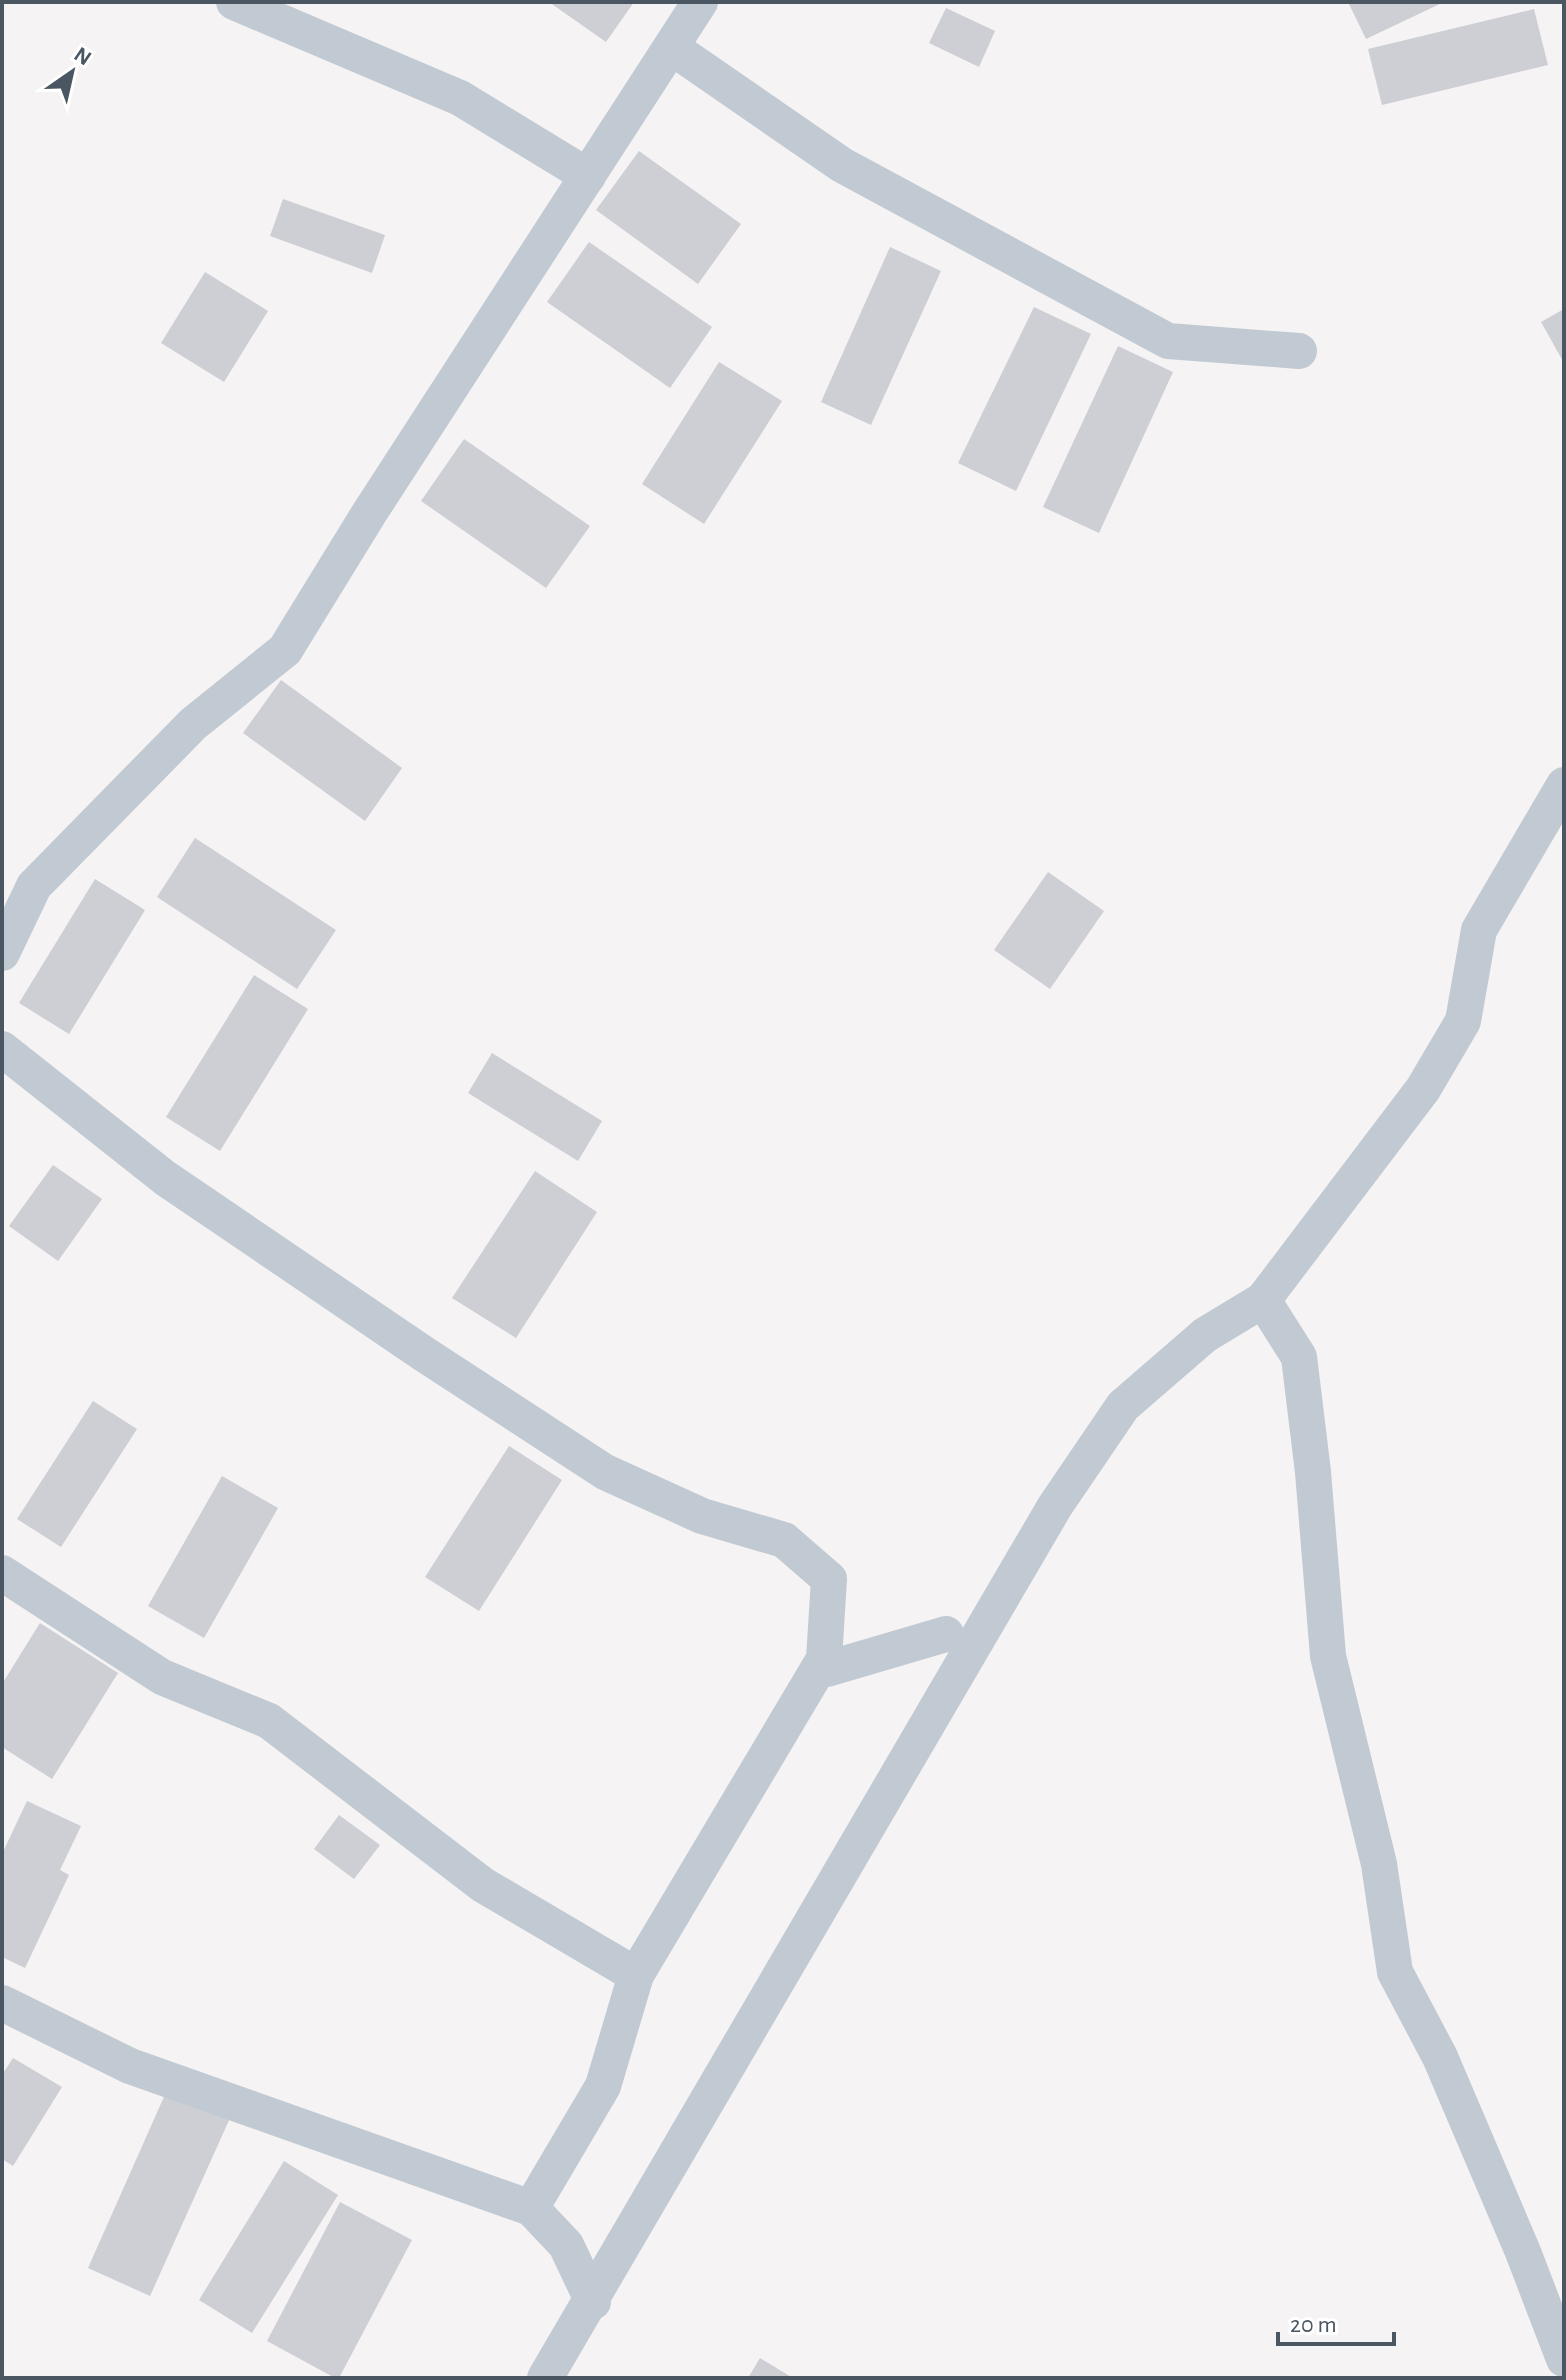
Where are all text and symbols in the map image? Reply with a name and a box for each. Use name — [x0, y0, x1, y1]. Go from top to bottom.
north arrow — [32, 32, 112, 112]
text: N — [70, 43, 95, 70]
scale bar — [1278, 2296, 1394, 2346]
text: 20 m — [1290, 2313, 1337, 2337]

